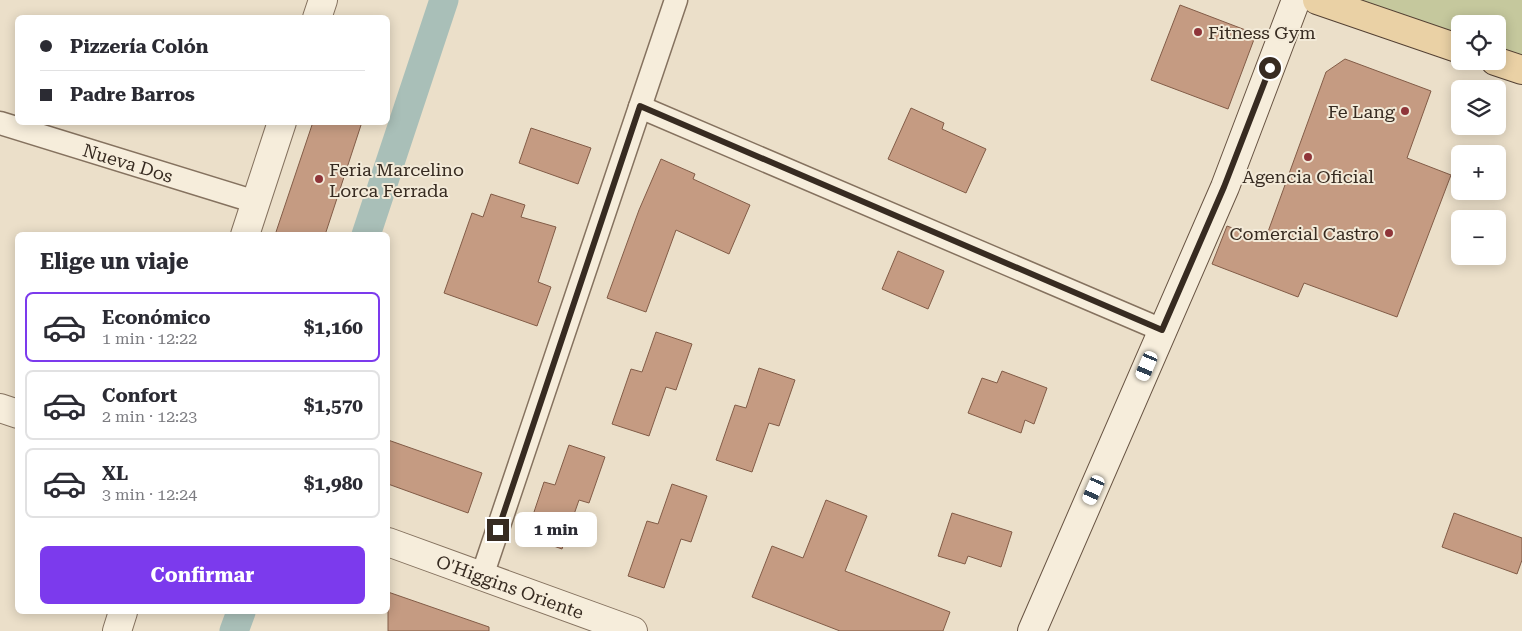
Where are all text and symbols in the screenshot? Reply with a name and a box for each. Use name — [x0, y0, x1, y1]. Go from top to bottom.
map controls — [1451, 15, 1506, 265]
button: locate — [1451, 15, 1506, 70]
place label: Fitness Gym — [1208, 22, 1316, 43]
marker: Fitness Gym — [1192, 26, 1204, 38]
text: Pizzería Colón — [70, 35, 208, 58]
route start — [1259, 57, 1281, 79]
button: layers — [1451, 80, 1506, 135]
text: Padre Barros — [70, 83, 195, 106]
place label: Fe Lang — [1328, 101, 1396, 122]
marker: Fe Lang — [1399, 105, 1411, 117]
street label: Nueva Dos — [80, 139, 176, 186]
button: + — [1451, 145, 1506, 200]
marker: Agencia Oficial — [1302, 151, 1314, 163]
place label: Feria Marcelino Lorca Ferrada — [329, 159, 464, 201]
place label: Agencia Oficial — [1242, 166, 1374, 187]
marker: Feria Marcelino Lorca Ferrada — [313, 173, 325, 185]
button: − — [1451, 210, 1506, 265]
place label: Comercial Castro — [1230, 223, 1379, 244]
marker: Comercial Castro — [1383, 227, 1395, 239]
text: Elige un viaje — [40, 249, 189, 274]
icon: car — [42, 305, 87, 350]
text: Económico — [102, 306, 210, 329]
text: $1,160 — [304, 316, 363, 339]
text: 1 min · 12:22 — [102, 329, 197, 348]
car — [1134, 349, 1159, 383]
icon: car — [42, 383, 87, 428]
text: Confort — [102, 384, 177, 407]
text: $1,570 — [304, 394, 363, 417]
text: 2 min · 12:23 — [102, 407, 197, 426]
icon: car — [42, 461, 87, 506]
text: XL — [102, 462, 128, 485]
text: $1,980 — [304, 472, 363, 495]
car — [1081, 473, 1106, 507]
text: 3 min · 12:24 — [102, 485, 197, 504]
callout: 1 min — [516, 512, 598, 548]
route end — [487, 519, 509, 541]
text: 1 min — [534, 520, 578, 539]
button: Confirmar — [40, 546, 365, 604]
street label: O'Higgins Oriente — [434, 550, 587, 623]

